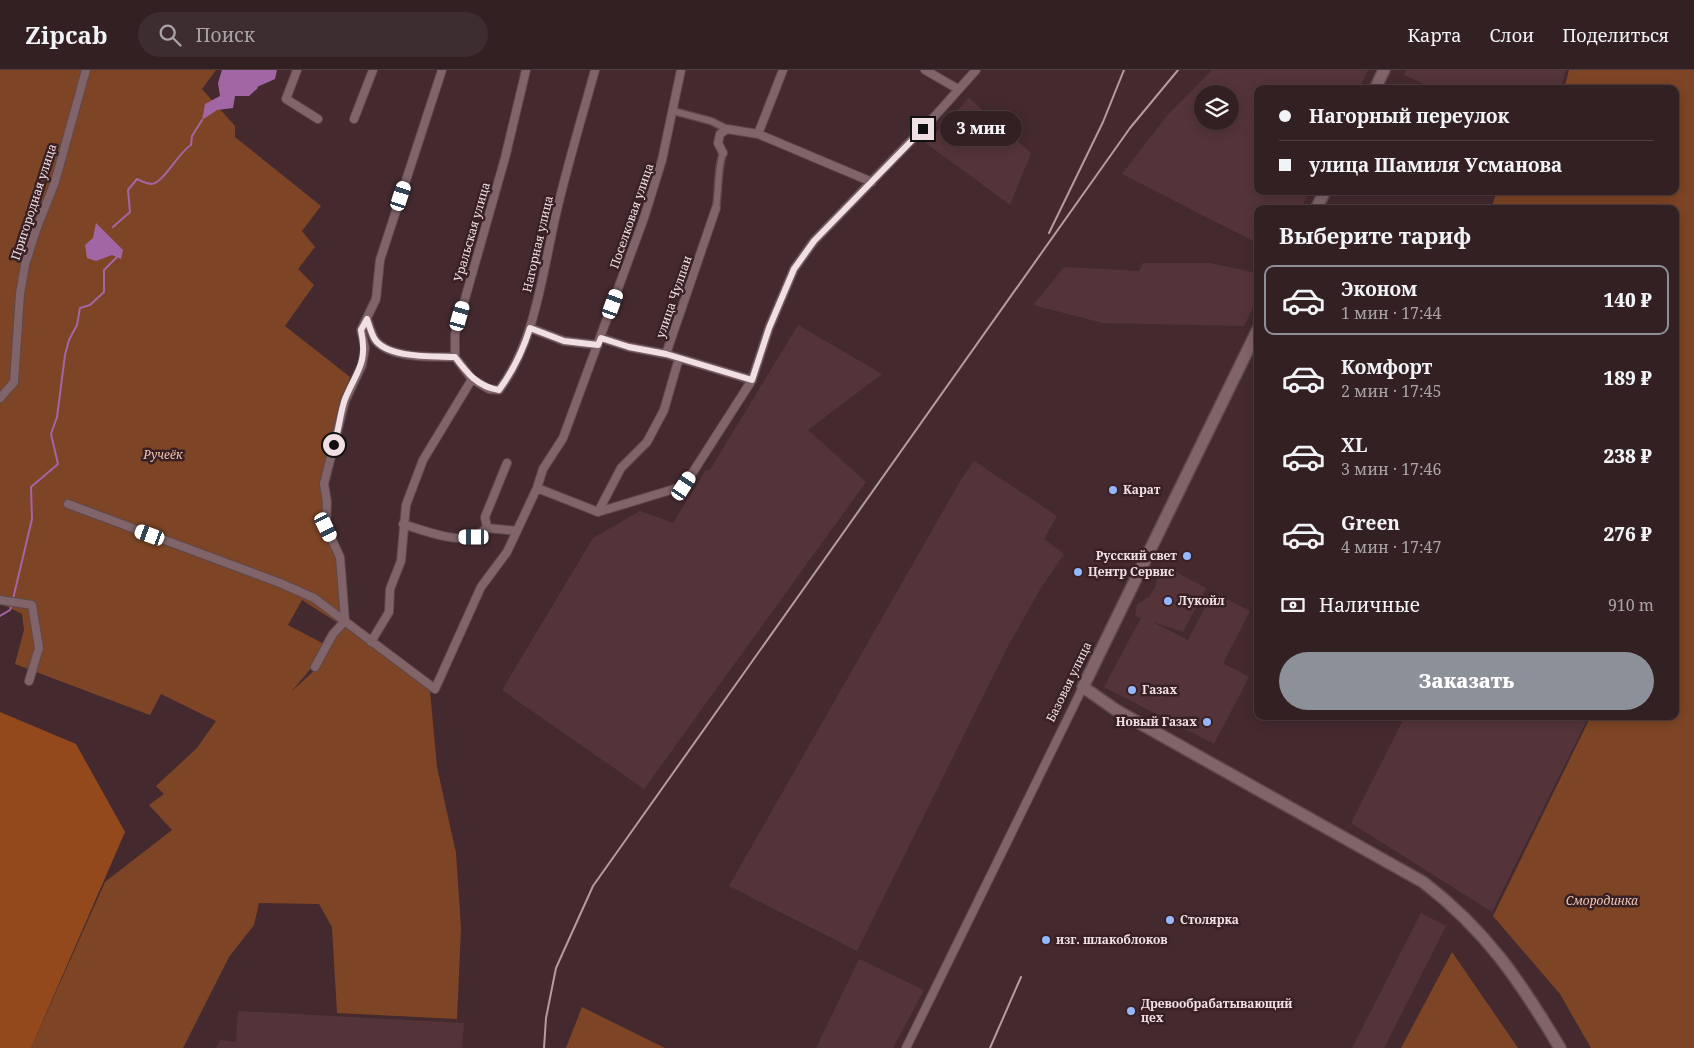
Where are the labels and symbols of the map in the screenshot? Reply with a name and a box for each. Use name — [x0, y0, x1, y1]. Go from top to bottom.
callout: 3 мин — [940, 112, 1023, 146]
route end — [912, 118, 934, 140]
street label: Пригородная улица — [7, 141, 60, 262]
street label: Поселковая улица — [605, 161, 658, 271]
car — [389, 179, 412, 213]
street label: Уральская улица — [449, 180, 494, 284]
street label: Нагорная улица — [518, 194, 557, 294]
street label: улица Чулпан — [651, 253, 696, 340]
car — [600, 287, 625, 321]
car — [448, 300, 471, 332]
route start — [323, 434, 345, 456]
park label: Ручеёк — [142, 446, 184, 463]
car — [669, 469, 698, 503]
place label: Карат — [1123, 481, 1161, 498]
marker: Карат — [1107, 484, 1119, 496]
car — [312, 510, 339, 544]
car — [133, 523, 166, 547]
car — [459, 530, 489, 545]
place label: Русский свет — [1096, 547, 1177, 564]
marker: Русский свет — [1181, 550, 1193, 562]
place label: Центр Сервис — [1088, 563, 1174, 580]
marker: Центр Сервис — [1072, 566, 1084, 578]
place label: Лукойл — [1178, 592, 1225, 609]
marker: Лукойл — [1162, 595, 1174, 607]
street label: Базовая улица — [1042, 639, 1095, 725]
place label: Газах — [1142, 681, 1177, 698]
marker: Газах — [1126, 684, 1138, 696]
place label: Новый Газах — [1116, 713, 1197, 730]
marker: Новый Газах — [1201, 716, 1213, 728]
park label: Смородинка — [1566, 892, 1638, 909]
place label: Столярка — [1180, 911, 1239, 928]
marker: Столярка — [1164, 914, 1176, 926]
place label: изг. шлакоблоков — [1056, 931, 1168, 948]
marker: изг. шлакоблоков — [1040, 934, 1052, 946]
place label: Древообрабатывающий цех — [1141, 995, 1293, 1026]
marker: Древообрабатывающий цех — [1125, 1005, 1137, 1017]

